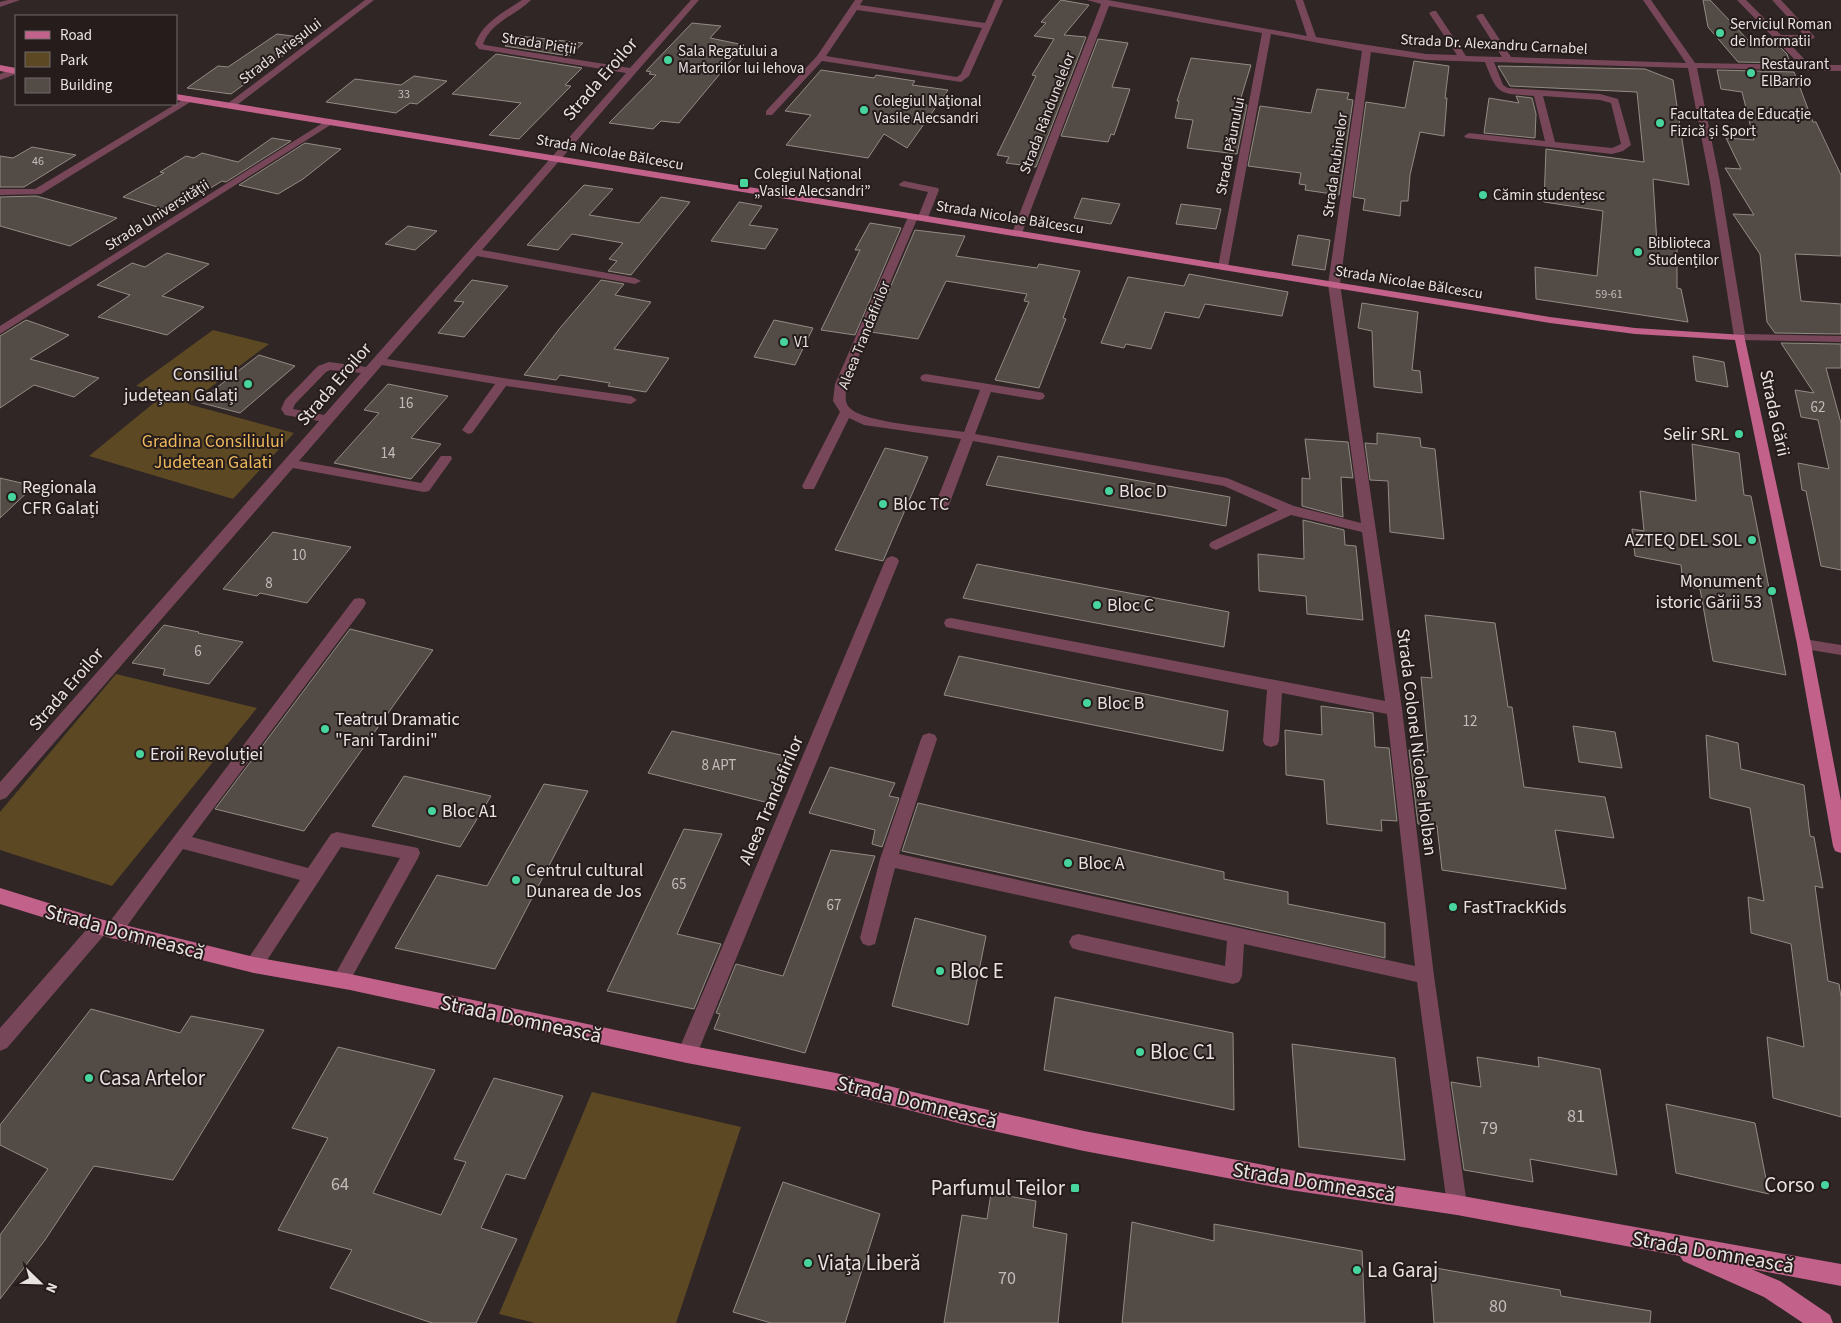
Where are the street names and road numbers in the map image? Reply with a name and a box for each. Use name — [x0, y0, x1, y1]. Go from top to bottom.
street label: Strada Arieșului — [235, 13, 326, 89]
street label: Strada Pieții — [500, 27, 578, 60]
street label: Strada Dr. Alexandru Carnabel — [1400, 29, 1588, 60]
street label: Strada Eroilor — [557, 32, 644, 126]
street label: Strada Rândunelelor — [1015, 49, 1081, 177]
street label: Strada Păunului — [1211, 95, 1250, 197]
street label: Strada Rubinelor — [1318, 111, 1353, 219]
street label: Strada Nicolae Bălcescu — [535, 129, 685, 176]
street label: Strada Universității — [101, 175, 214, 256]
street label: Strada Nicolae Bălcescu — [935, 195, 1085, 240]
street label: Strada Nicolae Bălcescu — [1334, 260, 1484, 305]
street label: Aleea Trandafirilor — [833, 277, 896, 393]
street label: Strada Eroilor — [291, 337, 378, 431]
street label: Strada Gării — [1753, 367, 1796, 459]
street label: Strada Colonel Nicolae Holban — [1390, 627, 1443, 857]
street label: Strada Eroilor — [23, 642, 110, 736]
street label: Aleea Trandafirilor — [733, 731, 810, 869]
street label: Strada Domnească — [42, 896, 208, 968]
street label: Strada Domnească — [438, 987, 604, 1051]
street label: Strada Domnească — [834, 1068, 1000, 1136]
street label: Strada Domnească — [1231, 1154, 1397, 1210]
street label: Strada Domnească — [1630, 1223, 1796, 1281]

